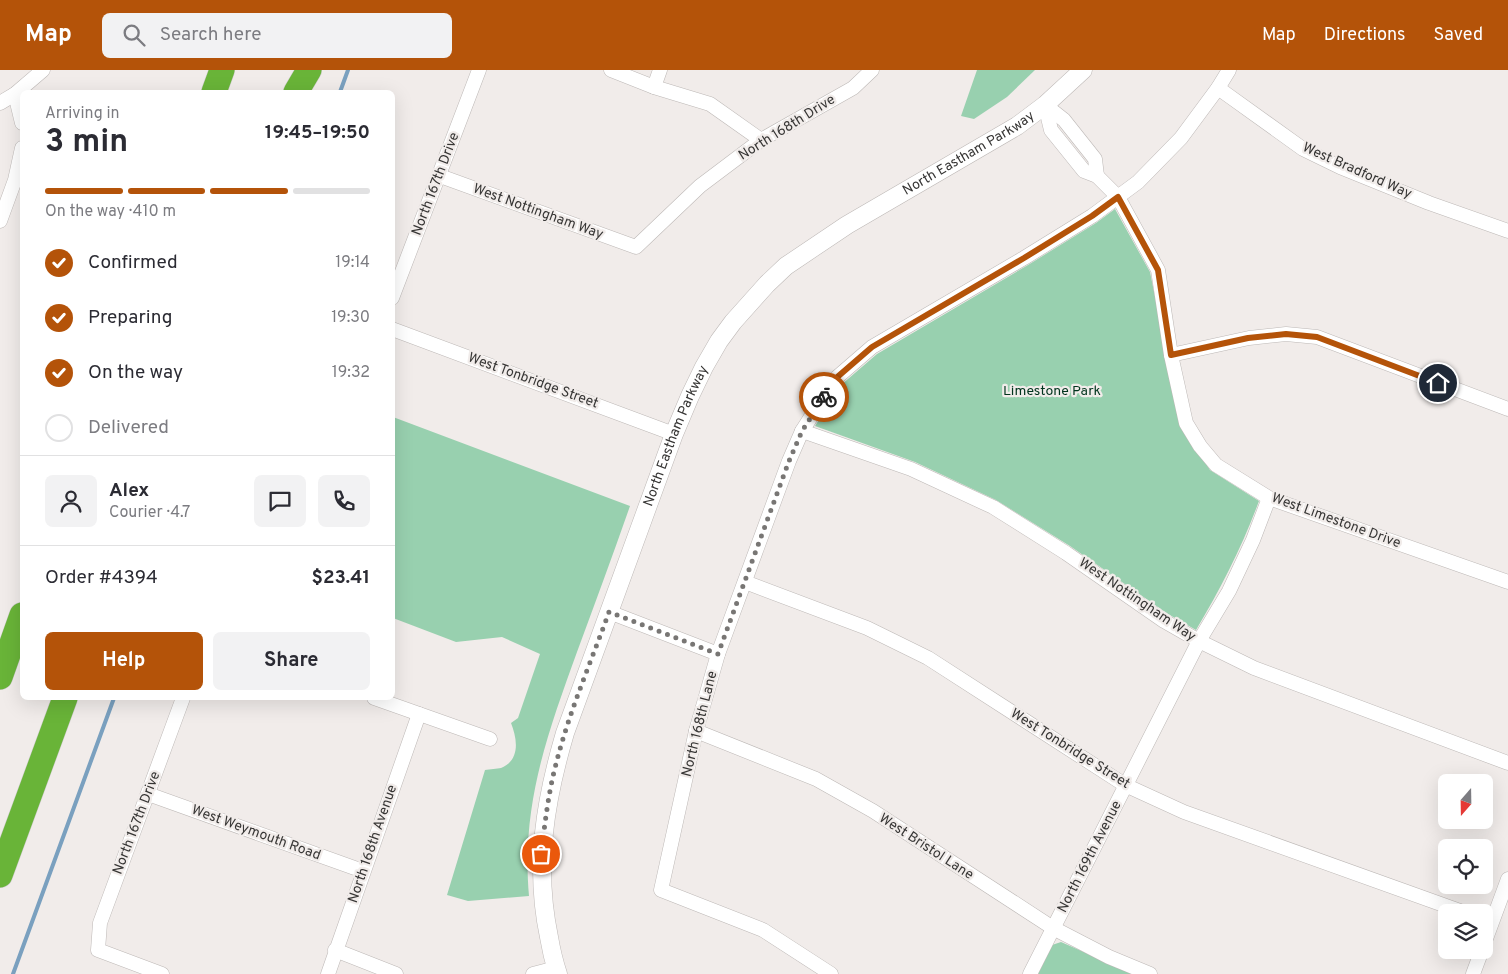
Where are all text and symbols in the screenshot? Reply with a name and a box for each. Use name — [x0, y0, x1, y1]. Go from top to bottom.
search box — [102, 13, 452, 58]
text: Map — [25, 20, 72, 50]
icon: search — [120, 21, 148, 49]
text: Search here — [160, 23, 261, 47]
text: Map — [1262, 24, 1296, 47]
text: Directions — [1324, 24, 1406, 47]
text: Saved — [1434, 24, 1483, 47]
street label: North 168th Drive — [736, 91, 838, 165]
text: Arriving in — [45, 104, 120, 124]
street label: North Eastham Parkway — [900, 107, 1038, 199]
text: 19:45–19:50 — [265, 121, 370, 145]
text: 3 min — [45, 123, 128, 163]
street label: North 167th Drive — [409, 130, 463, 238]
street label: West Bradford Way — [1300, 139, 1414, 203]
street label: West Nottingham Way — [470, 180, 606, 244]
text: On the way · 410 m — [45, 202, 176, 222]
icon: check — [45, 249, 73, 277]
text: Confirmed — [88, 251, 178, 275]
text: 19:14 — [335, 253, 370, 273]
icon: check — [45, 304, 73, 332]
text: Preparing — [88, 306, 172, 330]
text: 19:30 — [331, 308, 370, 328]
street label: West Tonbridge Street — [465, 349, 601, 413]
icon: check — [45, 359, 73, 387]
text: On the way — [88, 361, 183, 385]
pin — [1417, 362, 1459, 404]
text: 19:32 — [332, 363, 370, 383]
street label: North Eastham Parkway — [640, 363, 712, 509]
icon: home — [1424, 369, 1452, 397]
courier — [799, 372, 849, 422]
icon: bike — [810, 383, 838, 411]
park label: Limestone Park — [1003, 383, 1101, 400]
text: Delivered — [88, 416, 169, 440]
button: person — [45, 475, 97, 527]
button: chat — [254, 475, 306, 527]
button: phone — [318, 475, 370, 527]
text: Alex — [109, 479, 149, 503]
street label: West Limestone Drive — [1269, 490, 1403, 552]
text: Courier · 4.7 — [109, 503, 190, 523]
street label: West Nottingham Way — [1075, 554, 1199, 646]
text: Order #4394 — [45, 566, 158, 590]
text: $23.41 — [312, 566, 370, 590]
button: Help — [45, 632, 203, 690]
button: Share — [213, 632, 370, 690]
street label: North 168th Lane — [679, 669, 721, 779]
street label: West Tonbridge Street — [1007, 705, 1133, 793]
street label: North 167th Drive — [110, 769, 164, 877]
north arrow — [1438, 774, 1492, 829]
map controls — [1438, 774, 1493, 959]
street label: North 168th Avenue — [345, 783, 401, 905]
street label: North 169th Avenue — [1054, 798, 1126, 916]
street label: West Weymouth Road — [189, 802, 323, 864]
street label: West Bristol Lane — [876, 810, 976, 884]
pin — [520, 833, 562, 875]
button: locate — [1438, 839, 1493, 894]
icon: bag — [527, 840, 555, 868]
button: layers — [1438, 904, 1493, 959]

